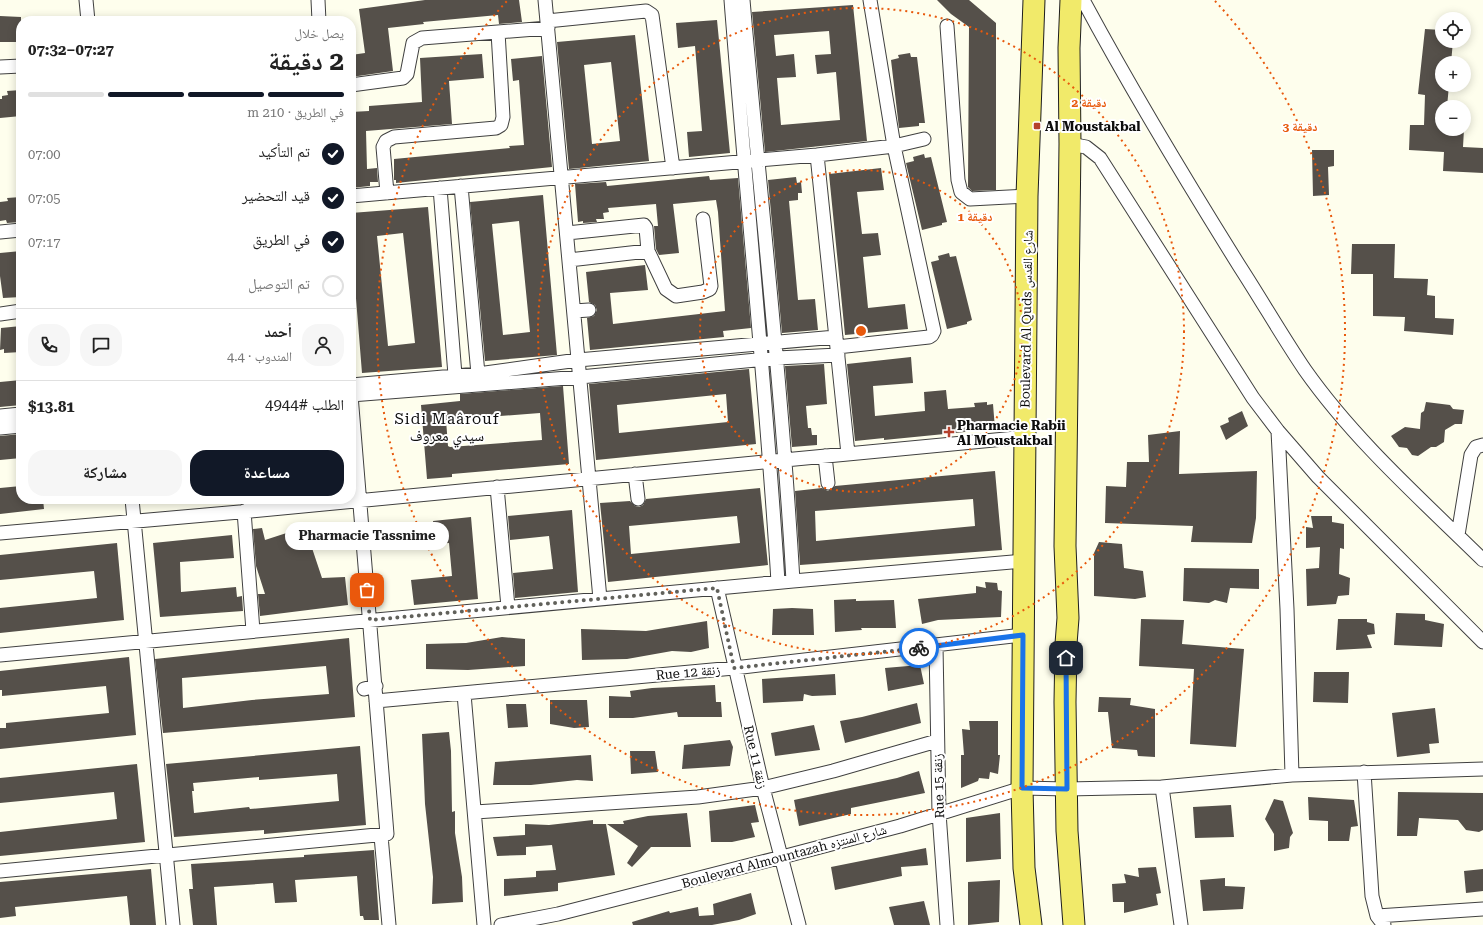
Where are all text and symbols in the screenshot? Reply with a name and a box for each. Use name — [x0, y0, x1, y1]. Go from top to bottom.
map controls — [1435, 12, 1471, 136]
button: locate — [1435, 12, 1471, 48]
text: يصل خلال — [295, 26, 344, 41]
text: 07:27–07:32 — [28, 41, 114, 59]
text: 2 دقيقة — [268, 46, 344, 76]
button: + — [1435, 56, 1471, 92]
text: 2 دقيقة — [1072, 96, 1106, 110]
button: − — [1435, 100, 1471, 136]
text: في الطريق · 210 m — [247, 105, 344, 120]
place label: Al Moustakbal — [1045, 119, 1141, 134]
text: 3 دقيقة — [1283, 120, 1317, 134]
marker: Al Moustakbal — [1032, 121, 1042, 131]
text: تم التأكيد — [258, 143, 310, 161]
icon: check — [322, 143, 344, 165]
text: 07:00 — [28, 147, 60, 162]
text: قيد التحضير — [242, 187, 310, 205]
icon: check — [322, 187, 344, 209]
text: 07:05 — [28, 191, 60, 206]
text: 1 دقيقة — [958, 210, 992, 224]
street label: Boulevard Al Quds شارع القدس — [1017, 230, 1038, 408]
text: في الطريق — [253, 231, 310, 249]
icon: check — [322, 231, 344, 253]
text: 07:17 — [28, 235, 60, 250]
text: تم التوصيل — [248, 275, 310, 293]
text: أحمد — [265, 323, 292, 341]
button: phone — [28, 324, 70, 366]
button: chat — [80, 324, 122, 366]
button: person — [302, 324, 344, 366]
centre of rings — [854, 324, 868, 338]
text: المندوب · 4.4 — [227, 349, 292, 364]
text: الطلب #4944 — [265, 396, 344, 414]
text: $13.81 — [28, 398, 75, 416]
district label: Sidi Maârouf سيدي معروف — [395, 410, 500, 448]
place label: Pharmacie Rabii Al Moustakbal — [957, 418, 1066, 448]
marker: Pharmacie Rabii Al Moustakbal — [944, 427, 954, 437]
button: مشاركة — [28, 450, 182, 496]
button: مساعدة — [190, 450, 344, 496]
callout: Pharmacie Tassnime — [285, 522, 449, 550]
text: Pharmacie Tassnime — [298, 528, 436, 543]
pin — [350, 573, 384, 607]
icon: bag — [356, 579, 378, 601]
courier — [899, 628, 939, 668]
icon: bike — [908, 637, 930, 659]
pin — [1049, 641, 1083, 675]
icon: home — [1055, 647, 1077, 669]
street label: Rue 12 زنقة — [655, 662, 721, 684]
street label: Rue 11 زنقة — [740, 724, 770, 791]
street label: Rue 15 زنقة — [930, 753, 948, 819]
street label: Boulevard Almountazah شارع المنتزه — [680, 822, 889, 893]

